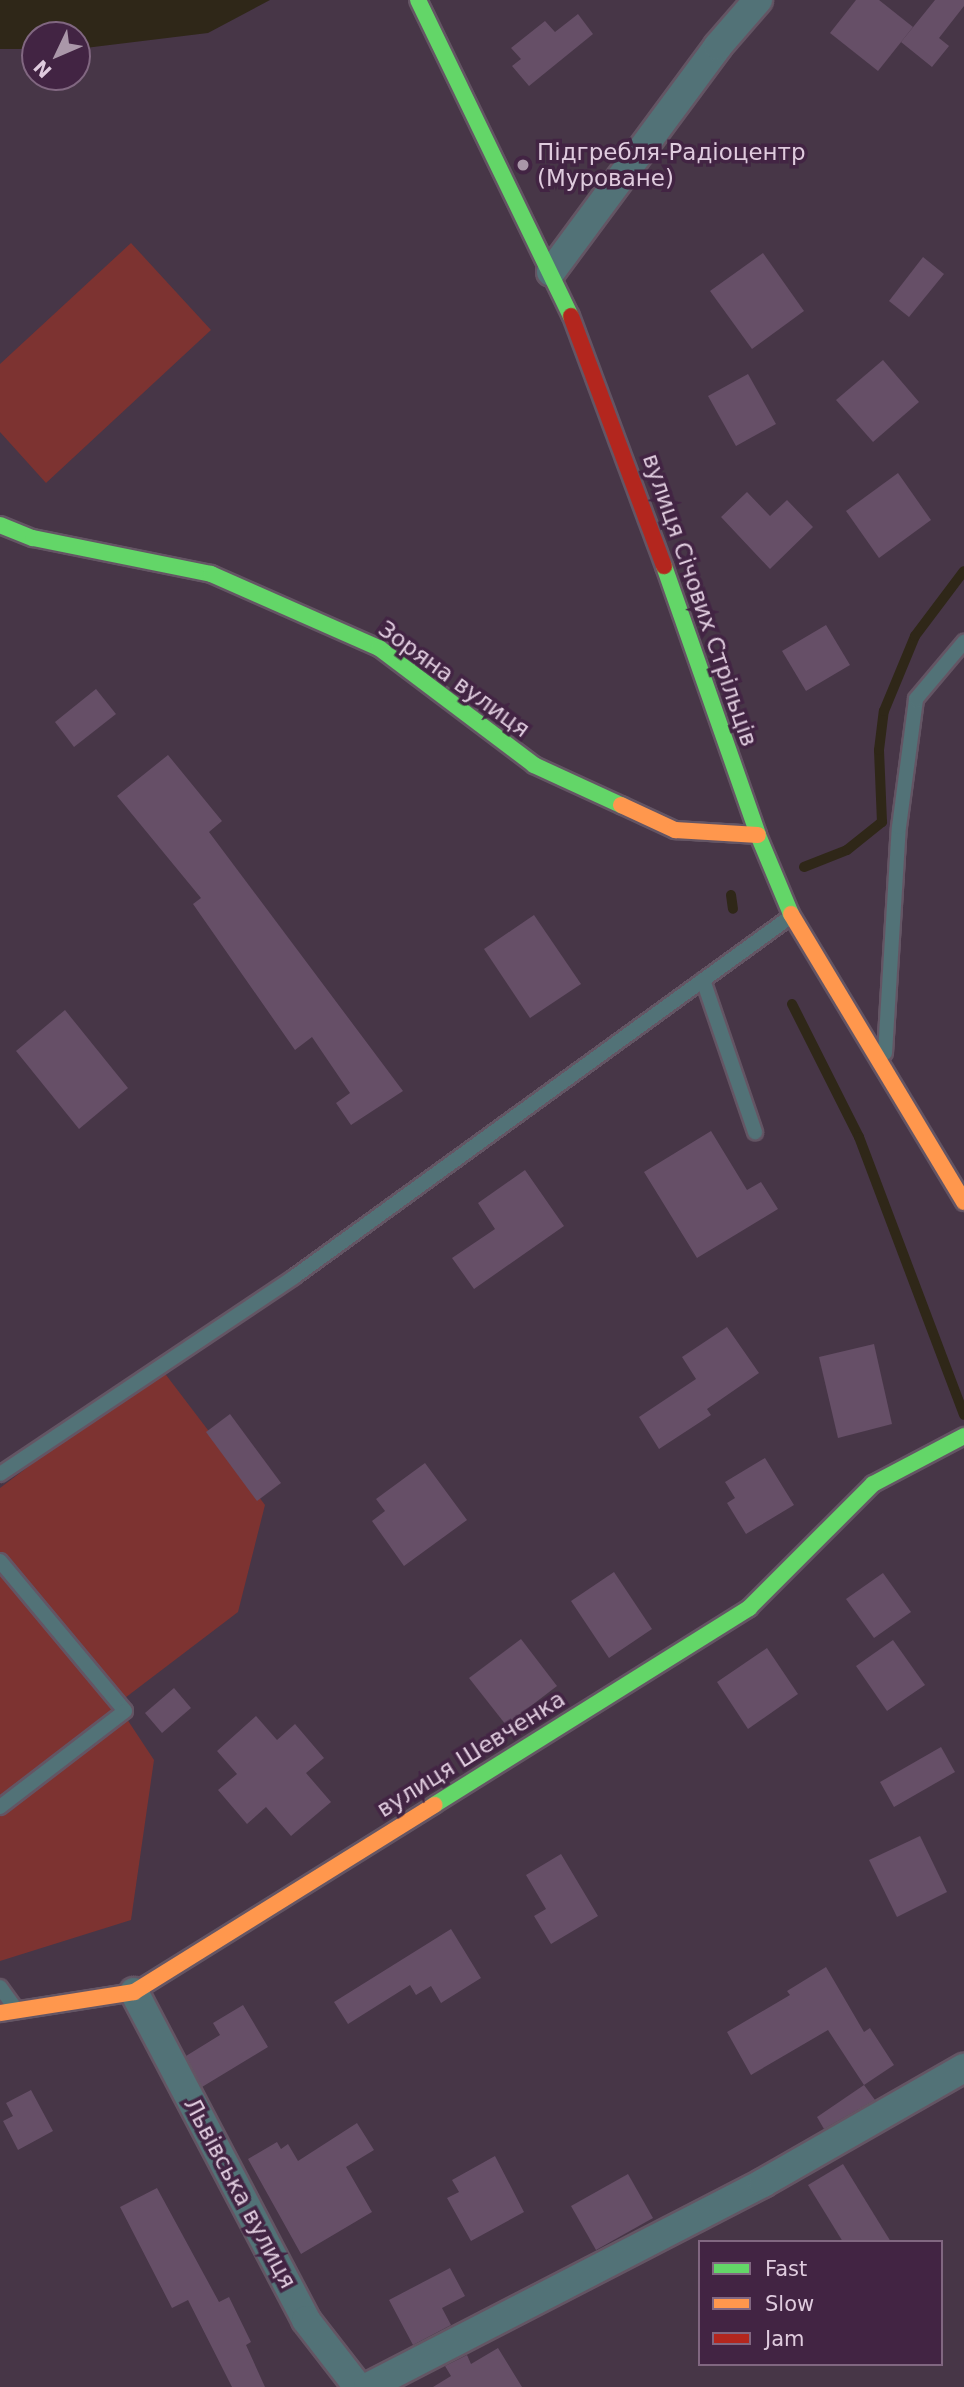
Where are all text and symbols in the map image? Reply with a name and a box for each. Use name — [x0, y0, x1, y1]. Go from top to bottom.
north arrow — [21, 21, 91, 91]
text: N — [29, 56, 56, 83]
place label: Підгребля-Радіоцентр (Муроване) — [537, 138, 806, 192]
marker: Підгребля-Радіоцентр (Муроване) — [515, 157, 531, 173]
street label: вулиця Січових Стрільців — [637, 450, 763, 750]
street label: Зоряна вулиця — [373, 615, 535, 743]
street label: вулиця Шевченка — [372, 1685, 570, 1823]
street label: Львівська вулиця — [178, 2093, 302, 2293]
legend — [698, 2240, 943, 2366]
text: Fast — [765, 2257, 807, 2281]
text: Slow — [765, 2292, 814, 2316]
text: Jam — [765, 2327, 805, 2351]

